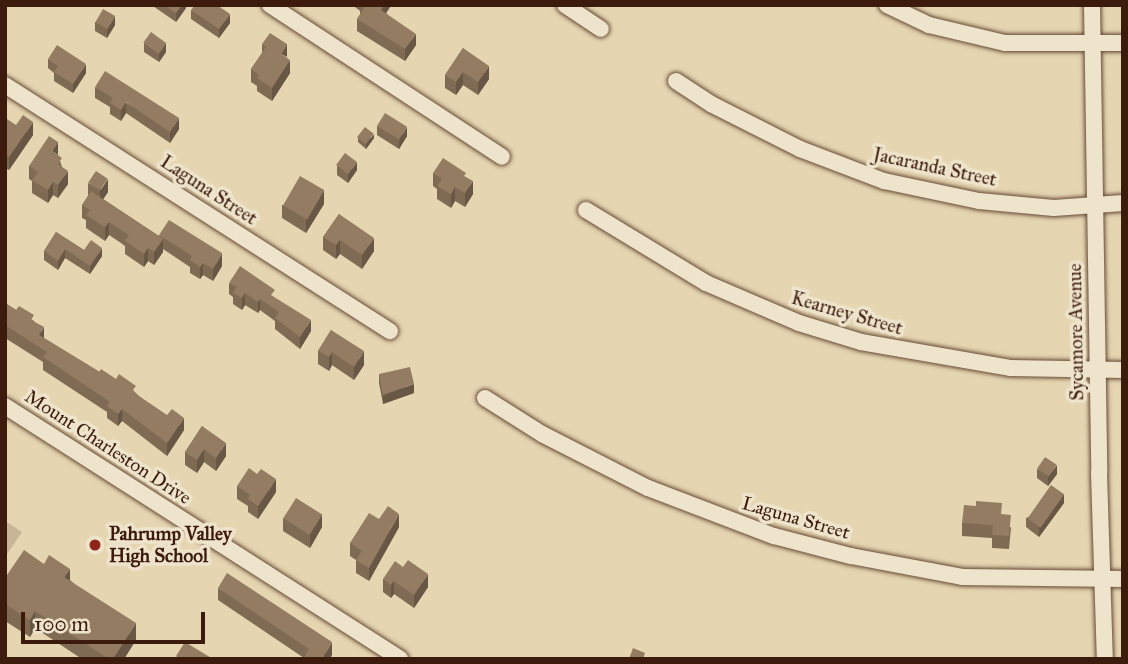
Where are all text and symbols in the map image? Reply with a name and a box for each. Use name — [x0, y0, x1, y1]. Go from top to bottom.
street label: Jacaranda Street — [871, 143, 999, 191]
street label: Laguna Street — [156, 150, 262, 230]
street label: Sycamore Avenue — [1063, 263, 1089, 401]
street label: Kearney Street — [789, 286, 905, 340]
street label: Mount Charleston Drive — [21, 385, 195, 509]
street label: Laguna Street — [740, 492, 852, 544]
place label: Pahrump Valley High School — [109, 523, 232, 567]
marker: Pahrump Valley High School — [87, 537, 103, 553]
scale bar — [24, 598, 208, 642]
text: 100 m — [34, 611, 89, 637]

